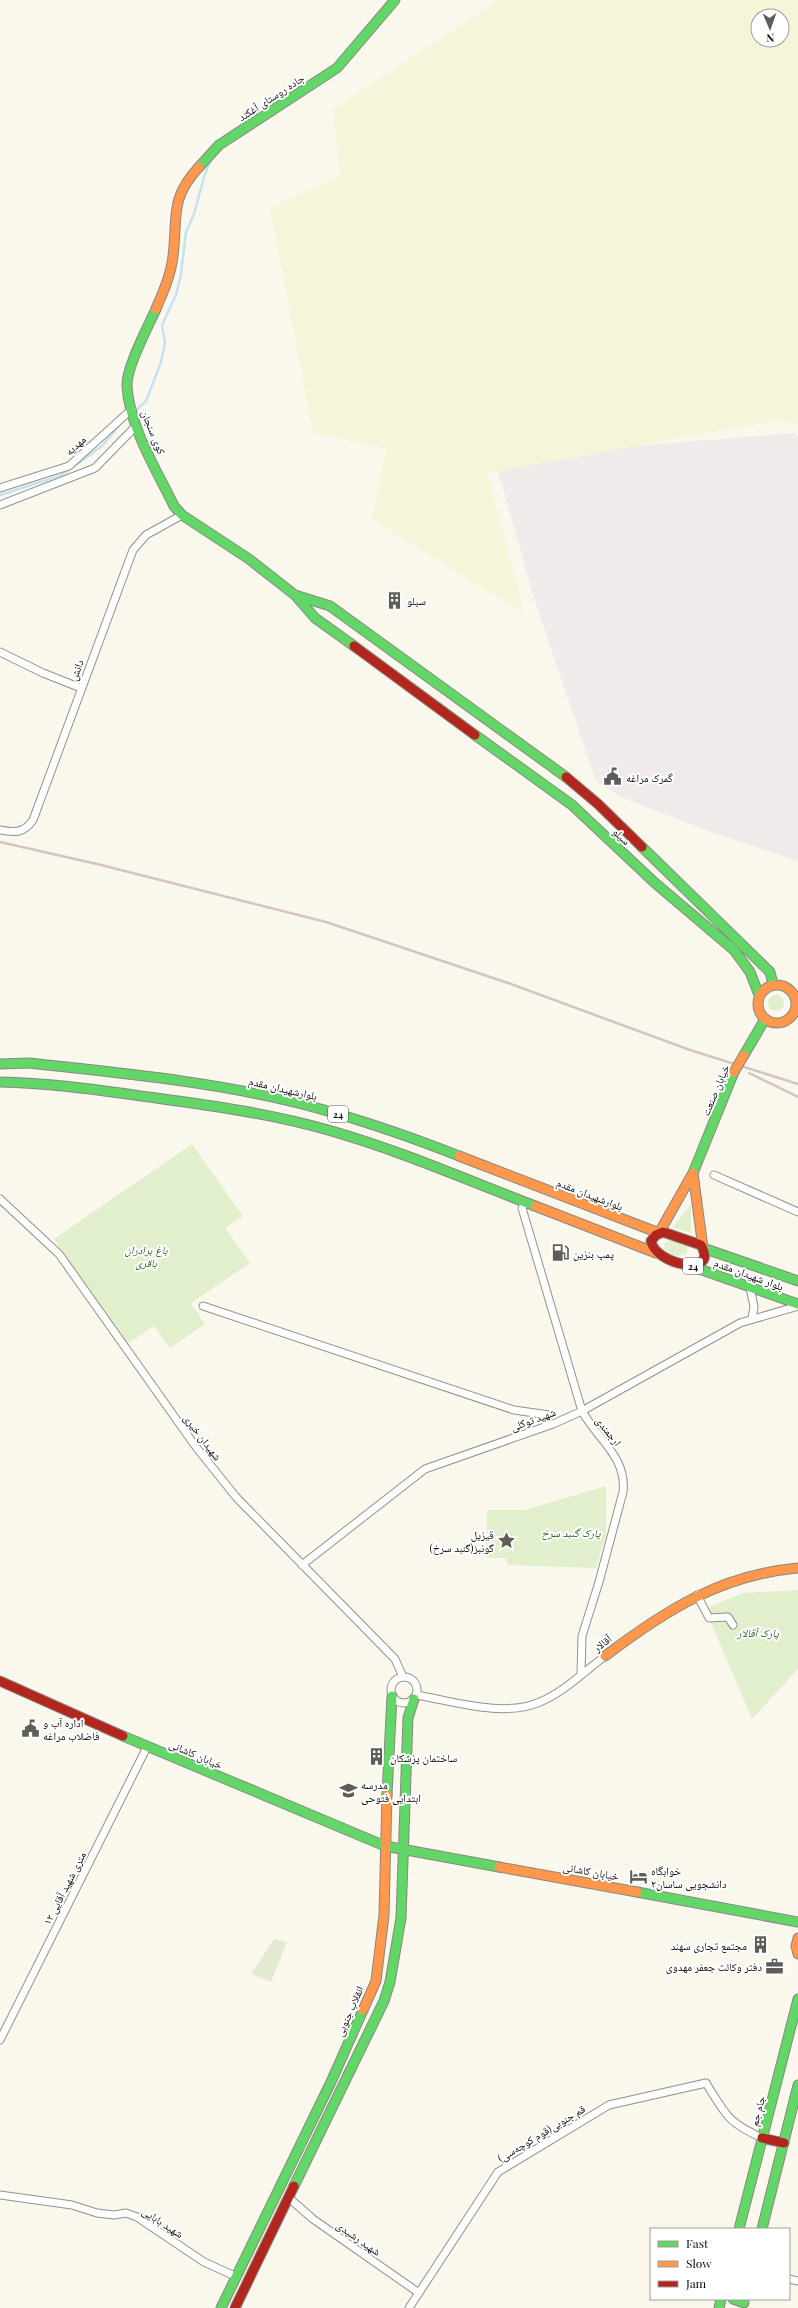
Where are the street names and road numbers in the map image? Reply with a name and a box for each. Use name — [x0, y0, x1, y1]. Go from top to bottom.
street label: جاده روستای آغکند — [235, 70, 307, 124]
street label: کوی سنجان — [138, 408, 170, 457]
street label: مهدیه — [61, 432, 89, 458]
street label: دانش — [65, 657, 87, 683]
street label: سیلو — [610, 824, 634, 848]
street label: خیابان صنعت — [698, 1062, 732, 1118]
street label: بلوارشهیدان مقدم — [247, 1073, 319, 1103]
road number: 24 — [328, 1106, 348, 1122]
street label: بلوارشهیدان مقدم — [555, 1174, 625, 1214]
street label: بلوار شهیدان مقدم — [712, 1255, 786, 1293]
road number: 24 — [683, 1258, 703, 1274]
street label: شهید توکلی — [508, 1404, 558, 1434]
street label: شهیدان خیری — [181, 1411, 225, 1463]
street label: ارجمندی — [593, 1413, 625, 1449]
street label: آقالار — [589, 1631, 615, 1656]
street label: خیابان کاشانی — [167, 1736, 225, 1772]
street label: ۱۲ متری شهید آقایی — [39, 1849, 89, 1927]
street label: خیابان کاشانی — [562, 1859, 620, 1883]
street label: انقلاب جنوبی — [331, 1983, 367, 2039]
street label: جام جم — [746, 2094, 769, 2128]
street label: قم جنوبی(قوم کوچه‌سی) — [494, 2101, 589, 2166]
street label: شهید بابایی — [140, 2203, 186, 2241]
street label: شهید رشیدی — [334, 2217, 384, 2259]

